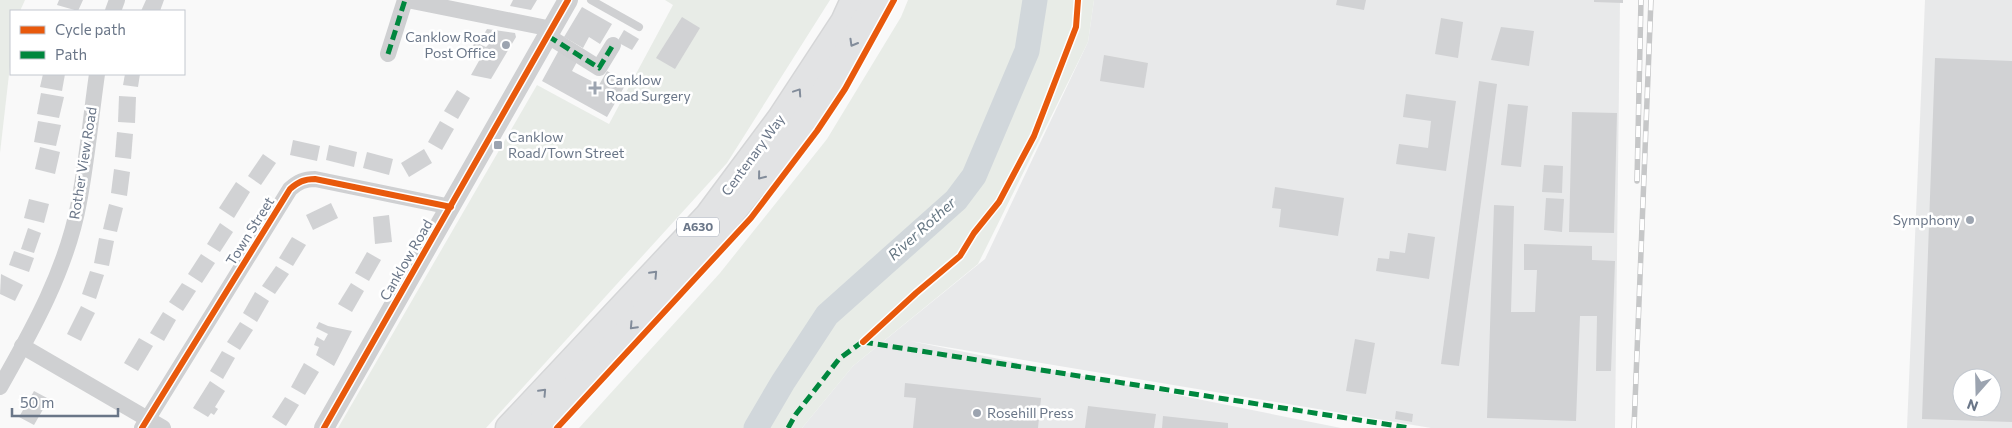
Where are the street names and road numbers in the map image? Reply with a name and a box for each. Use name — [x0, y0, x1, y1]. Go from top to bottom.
street label: Rother View Road — [65, 105, 100, 220]
street label: Centenary Way — [717, 111, 788, 199]
street label: Town Street — [222, 193, 277, 268]
street label: Canklow Road — [376, 216, 436, 303]
road number: A630 — [677, 218, 719, 236]

